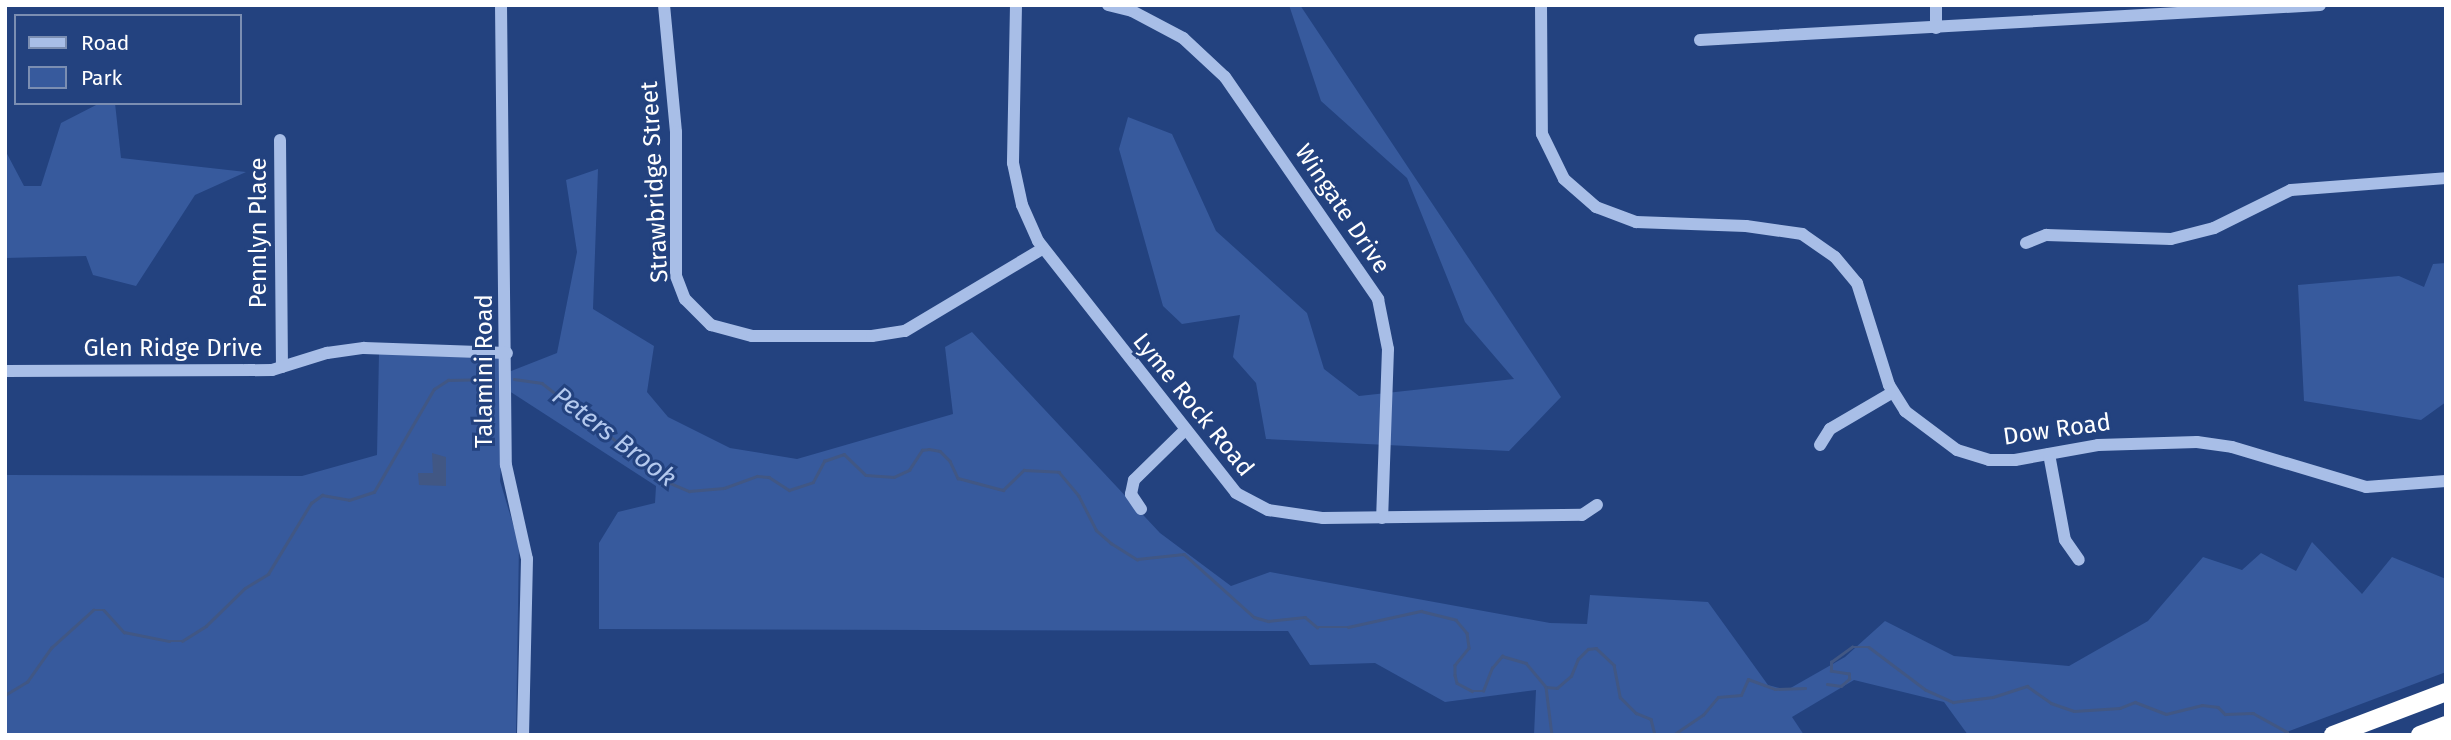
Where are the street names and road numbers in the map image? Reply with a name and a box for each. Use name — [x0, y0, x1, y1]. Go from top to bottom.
street label: Strawbridge Street — [635, 81, 675, 283]
street label: Wingate Drive — [1288, 139, 1396, 279]
street label: Pennlyn Place — [245, 157, 273, 309]
street label: Talamini Road — [471, 294, 499, 448]
street label: Lyme Rock Road — [1127, 328, 1259, 482]
street label: Glen Ridge Drive — [83, 335, 263, 363]
street label: Dow Road — [2001, 408, 2113, 452]

